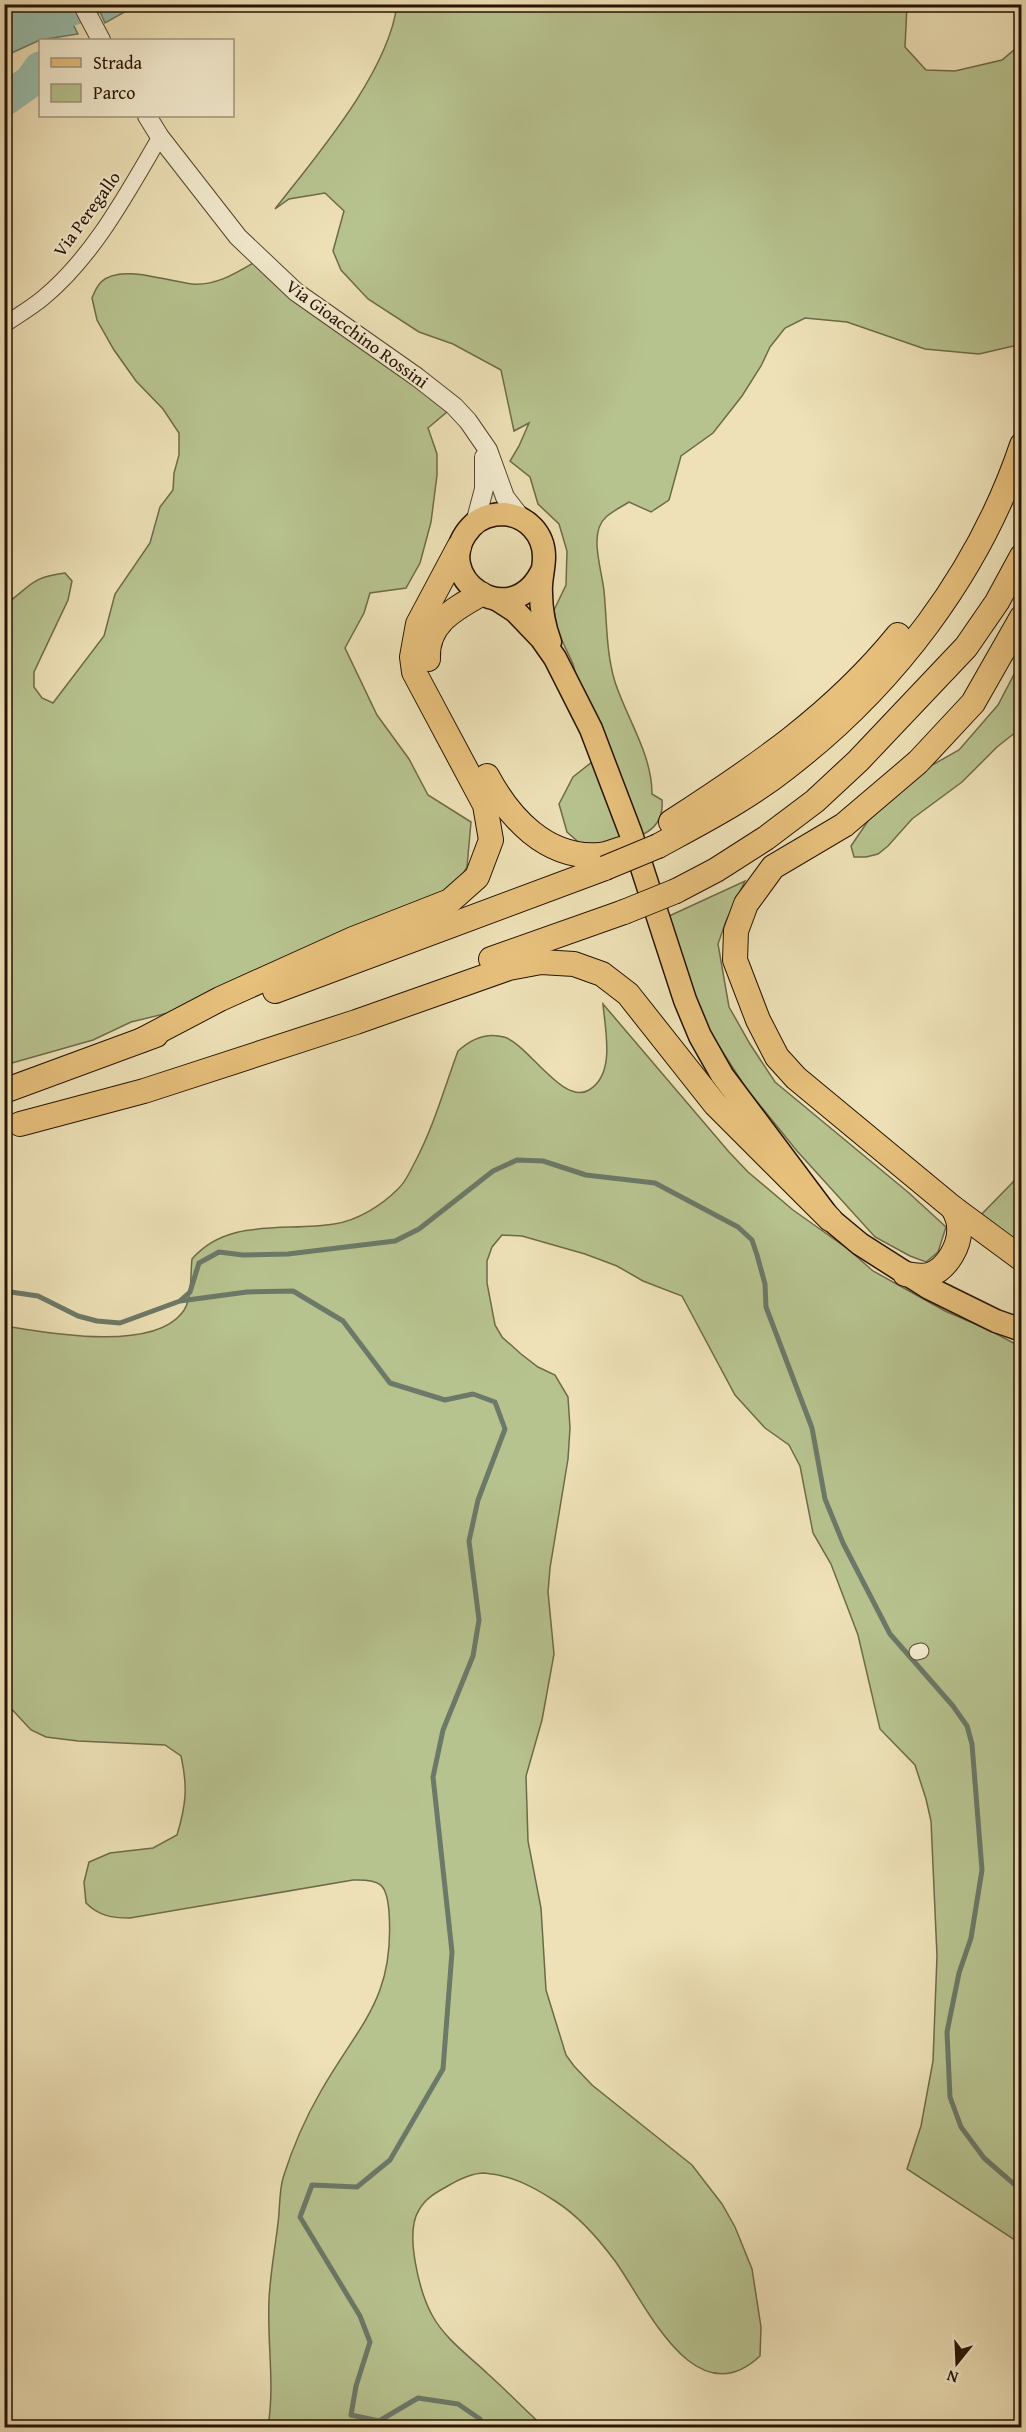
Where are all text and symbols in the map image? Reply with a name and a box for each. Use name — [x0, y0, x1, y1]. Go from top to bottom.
legend — [39, 39, 234, 117]
text: Strada — [93, 49, 143, 76]
text: Parco — [93, 79, 136, 106]
street label: Via Peregallo — [46, 165, 127, 262]
street label: Via Gioacchino Rossini — [280, 272, 434, 395]
north arrow — [927, 2333, 987, 2393]
text: N — [943, 2364, 961, 2390]

